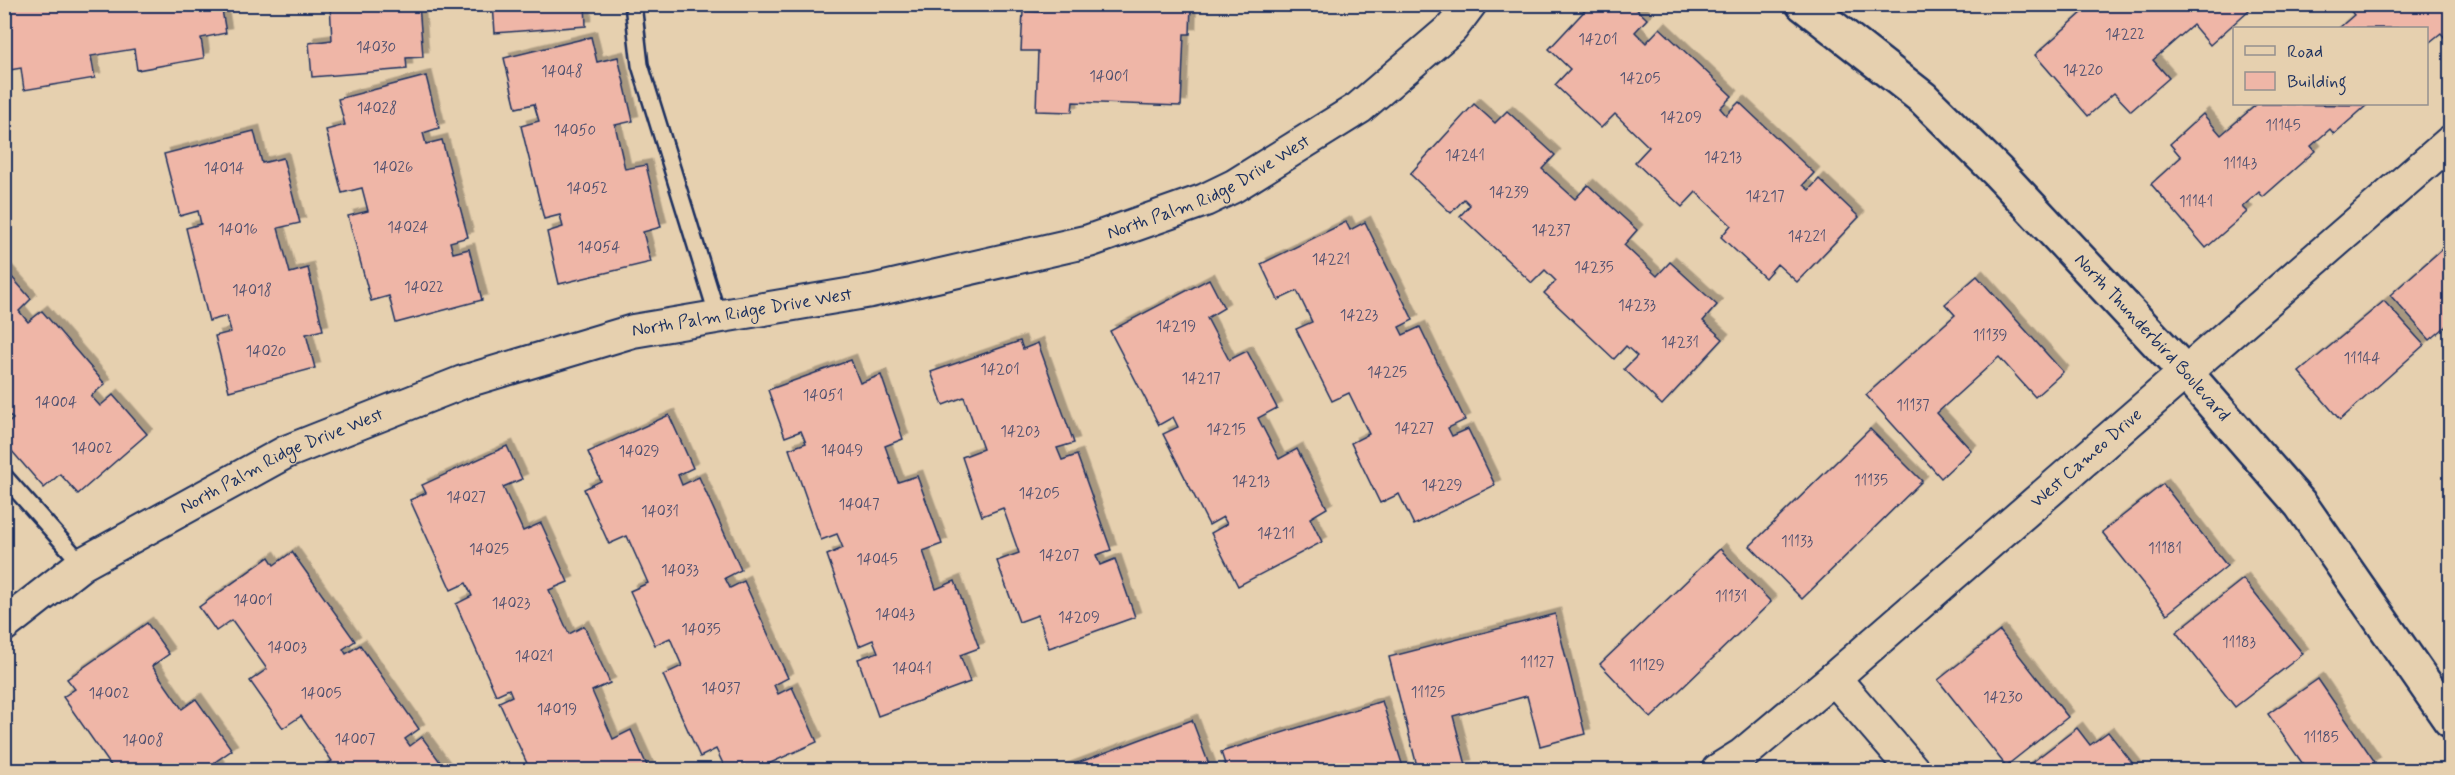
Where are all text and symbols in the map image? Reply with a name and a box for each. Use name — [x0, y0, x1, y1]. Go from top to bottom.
house number: 14222 — [2105, 25, 2145, 45]
legend — [2233, 27, 2428, 105]
house number: 14201 — [1578, 30, 1618, 50]
house number: 14030 — [356, 38, 396, 58]
text: Road — [2287, 40, 2323, 64]
house number: 14220 — [2063, 61, 2103, 81]
house number: 14048 — [541, 62, 583, 82]
house number: 14001 — [1089, 67, 1129, 87]
house number: 14205 — [1619, 69, 1661, 89]
text: Building — [2287, 70, 2347, 96]
house number: 14028 — [357, 99, 397, 119]
house number: 14209 — [1660, 108, 1702, 128]
house number: 11145 — [2265, 116, 2301, 136]
house number: 14050 — [554, 121, 596, 141]
street label: North Palm Ridge Drive West — [1104, 129, 1315, 246]
house number: 14241 — [1445, 146, 1485, 166]
house number: 14213 — [1704, 148, 1742, 168]
house number: 11143 — [2223, 154, 2257, 174]
house number: 14026 — [373, 158, 413, 178]
house number: 14014 — [204, 159, 244, 179]
house number: 14052 — [566, 179, 608, 199]
house number: 14239 — [1489, 183, 1529, 203]
house number: 14217 — [1745, 187, 1785, 207]
house number: 11141 — [2179, 192, 2213, 212]
house number: 14024 — [387, 218, 429, 238]
house number: 14016 — [218, 220, 258, 240]
house number: 14237 — [1531, 221, 1571, 241]
house number: 14221 — [1788, 227, 1826, 247]
house number: 14054 — [578, 238, 620, 258]
street label: North Thunderbird Boulevard — [2069, 249, 2235, 427]
house number: 14221 — [1312, 250, 1350, 270]
house number: 14235 — [1574, 258, 1614, 278]
house number: 14022 — [404, 278, 444, 298]
house number: 14018 — [232, 281, 272, 301]
street label: North Palm Ridge Drive West — [630, 282, 854, 343]
house number: 14233 — [1618, 296, 1656, 316]
house number: 14223 — [1340, 306, 1378, 326]
house number: 14219 — [1156, 317, 1196, 337]
house number: 11139 — [1973, 326, 2007, 346]
house number: 14231 — [1661, 333, 1699, 353]
house number: 14020 — [246, 342, 286, 362]
house number: 11144 — [2344, 349, 2380, 369]
house number: 14201 — [980, 360, 1020, 380]
house number: 14225 — [1367, 363, 1407, 383]
house number: 14217 — [1181, 369, 1221, 389]
house number: 14051 — [803, 386, 843, 406]
house number: 14004 — [35, 393, 77, 413]
house number: 11137 — [1896, 396, 1930, 416]
street label: North Palm Ridge Drive West — [176, 402, 387, 520]
street label: West Cameo Drive — [2026, 403, 2147, 513]
house number: 14227 — [1394, 419, 1434, 439]
house number: 14215 — [1206, 420, 1246, 440]
house number: 14203 — [1000, 422, 1040, 442]
house number: 14002 — [71, 439, 113, 459]
house number: 14049 — [821, 441, 863, 461]
house number: 14029 — [618, 442, 660, 462]
house number: 11135 — [1854, 471, 1888, 491]
house number: 14213 — [1232, 472, 1270, 492]
house number: 14229 — [1421, 476, 1463, 496]
house number: 14205 — [1018, 484, 1060, 504]
house number: 14027 — [446, 488, 486, 508]
house number: 14047 — [838, 495, 880, 515]
house number: 14031 — [641, 502, 679, 522]
house number: 14211 — [1257, 524, 1295, 544]
house number: 11133 — [1781, 532, 1813, 552]
house number: 11181 — [2148, 539, 2182, 559]
house number: 14025 — [469, 540, 509, 560]
house number: 14207 — [1039, 546, 1080, 566]
house number: 14045 — [856, 550, 898, 570]
house number: 14033 — [661, 561, 699, 581]
house number: 11131 — [1715, 587, 1747, 607]
house number: 14001 — [233, 591, 273, 611]
house number: 14023 — [492, 594, 530, 614]
house number: 14043 — [875, 605, 915, 625]
house number: 14209 — [1058, 608, 1100, 628]
house number: 14035 — [681, 620, 721, 640]
house number: 11183 — [2222, 633, 2256, 653]
house number: 14003 — [267, 638, 307, 658]
house number: 14021 — [515, 647, 553, 667]
house number: 11127 — [1520, 653, 1554, 673]
house number: 11129 — [1629, 656, 1665, 676]
house number: 14041 — [892, 659, 932, 679]
house number: 14037 — [701, 679, 741, 699]
house number: 11125 — [1411, 683, 1445, 703]
house number: 14002 — [88, 684, 130, 704]
house number: 14005 — [300, 684, 342, 704]
house number: 14230 — [1983, 688, 2023, 708]
house number: 14019 — [537, 700, 577, 720]
house number: 11185 — [2303, 728, 2339, 748]
house number: 14007 — [335, 730, 376, 750]
house number: 14008 — [122, 731, 164, 751]

